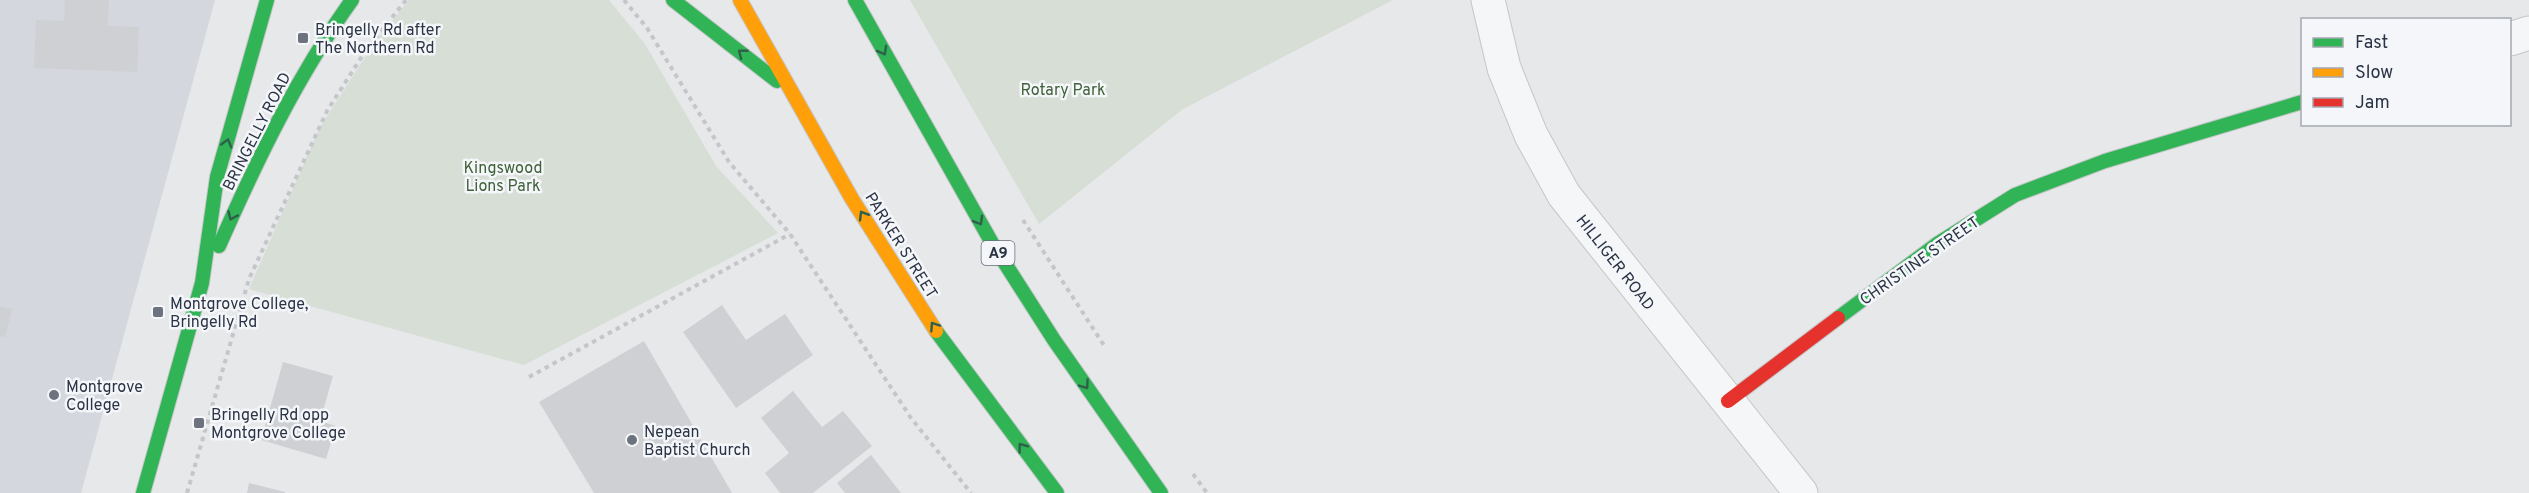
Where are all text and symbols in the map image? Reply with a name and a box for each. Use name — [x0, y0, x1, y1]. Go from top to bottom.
legend — [2301, 18, 2511, 126]
place label: Bringelly Rd after The Northern Rd — [315, 21, 441, 59]
marker: Bringelly Rd after The Northern Rd — [296, 31, 310, 45]
text: Fast — [2355, 32, 2388, 55]
one-way arrow — [876, 45, 887, 56]
one-way arrow — [738, 50, 749, 61]
text: Slow — [2355, 62, 2393, 85]
street label: BRINGELLY ROAD — [219, 69, 296, 194]
park label: Rotary Park — [1020, 81, 1106, 101]
text: Jam — [2355, 92, 2390, 115]
one-way arrow — [220, 138, 232, 149]
park label: Kingswood Lions Park — [464, 159, 542, 197]
street label: PARKER STREET — [860, 189, 941, 303]
one-way arrow — [227, 209, 239, 220]
one-way arrow — [858, 211, 870, 221]
street label: HILLIGER ROAD — [1571, 211, 1658, 315]
street label: CHRISTINE STREET — [1856, 213, 1984, 310]
one-way arrow — [972, 215, 983, 225]
road number: A9 — [982, 241, 1014, 265]
place label: Montgrove College, Bringelly Rd — [170, 295, 308, 333]
marker: Montgrove College, Bringelly Rd — [151, 305, 165, 319]
one-way arrow — [930, 322, 941, 333]
place label: Montgrove College — [66, 378, 143, 416]
one-way arrow — [1078, 378, 1089, 389]
marker: Montgrove College — [47, 388, 61, 402]
place label: Bringelly Rd opp Montgrove College — [211, 406, 346, 444]
marker: Bringelly Rd opp Montgrove College — [192, 416, 206, 430]
place label: Nepean Baptist Church — [644, 423, 750, 461]
marker: Nepean Baptist Church — [625, 433, 639, 447]
one-way arrow — [1018, 442, 1029, 453]

